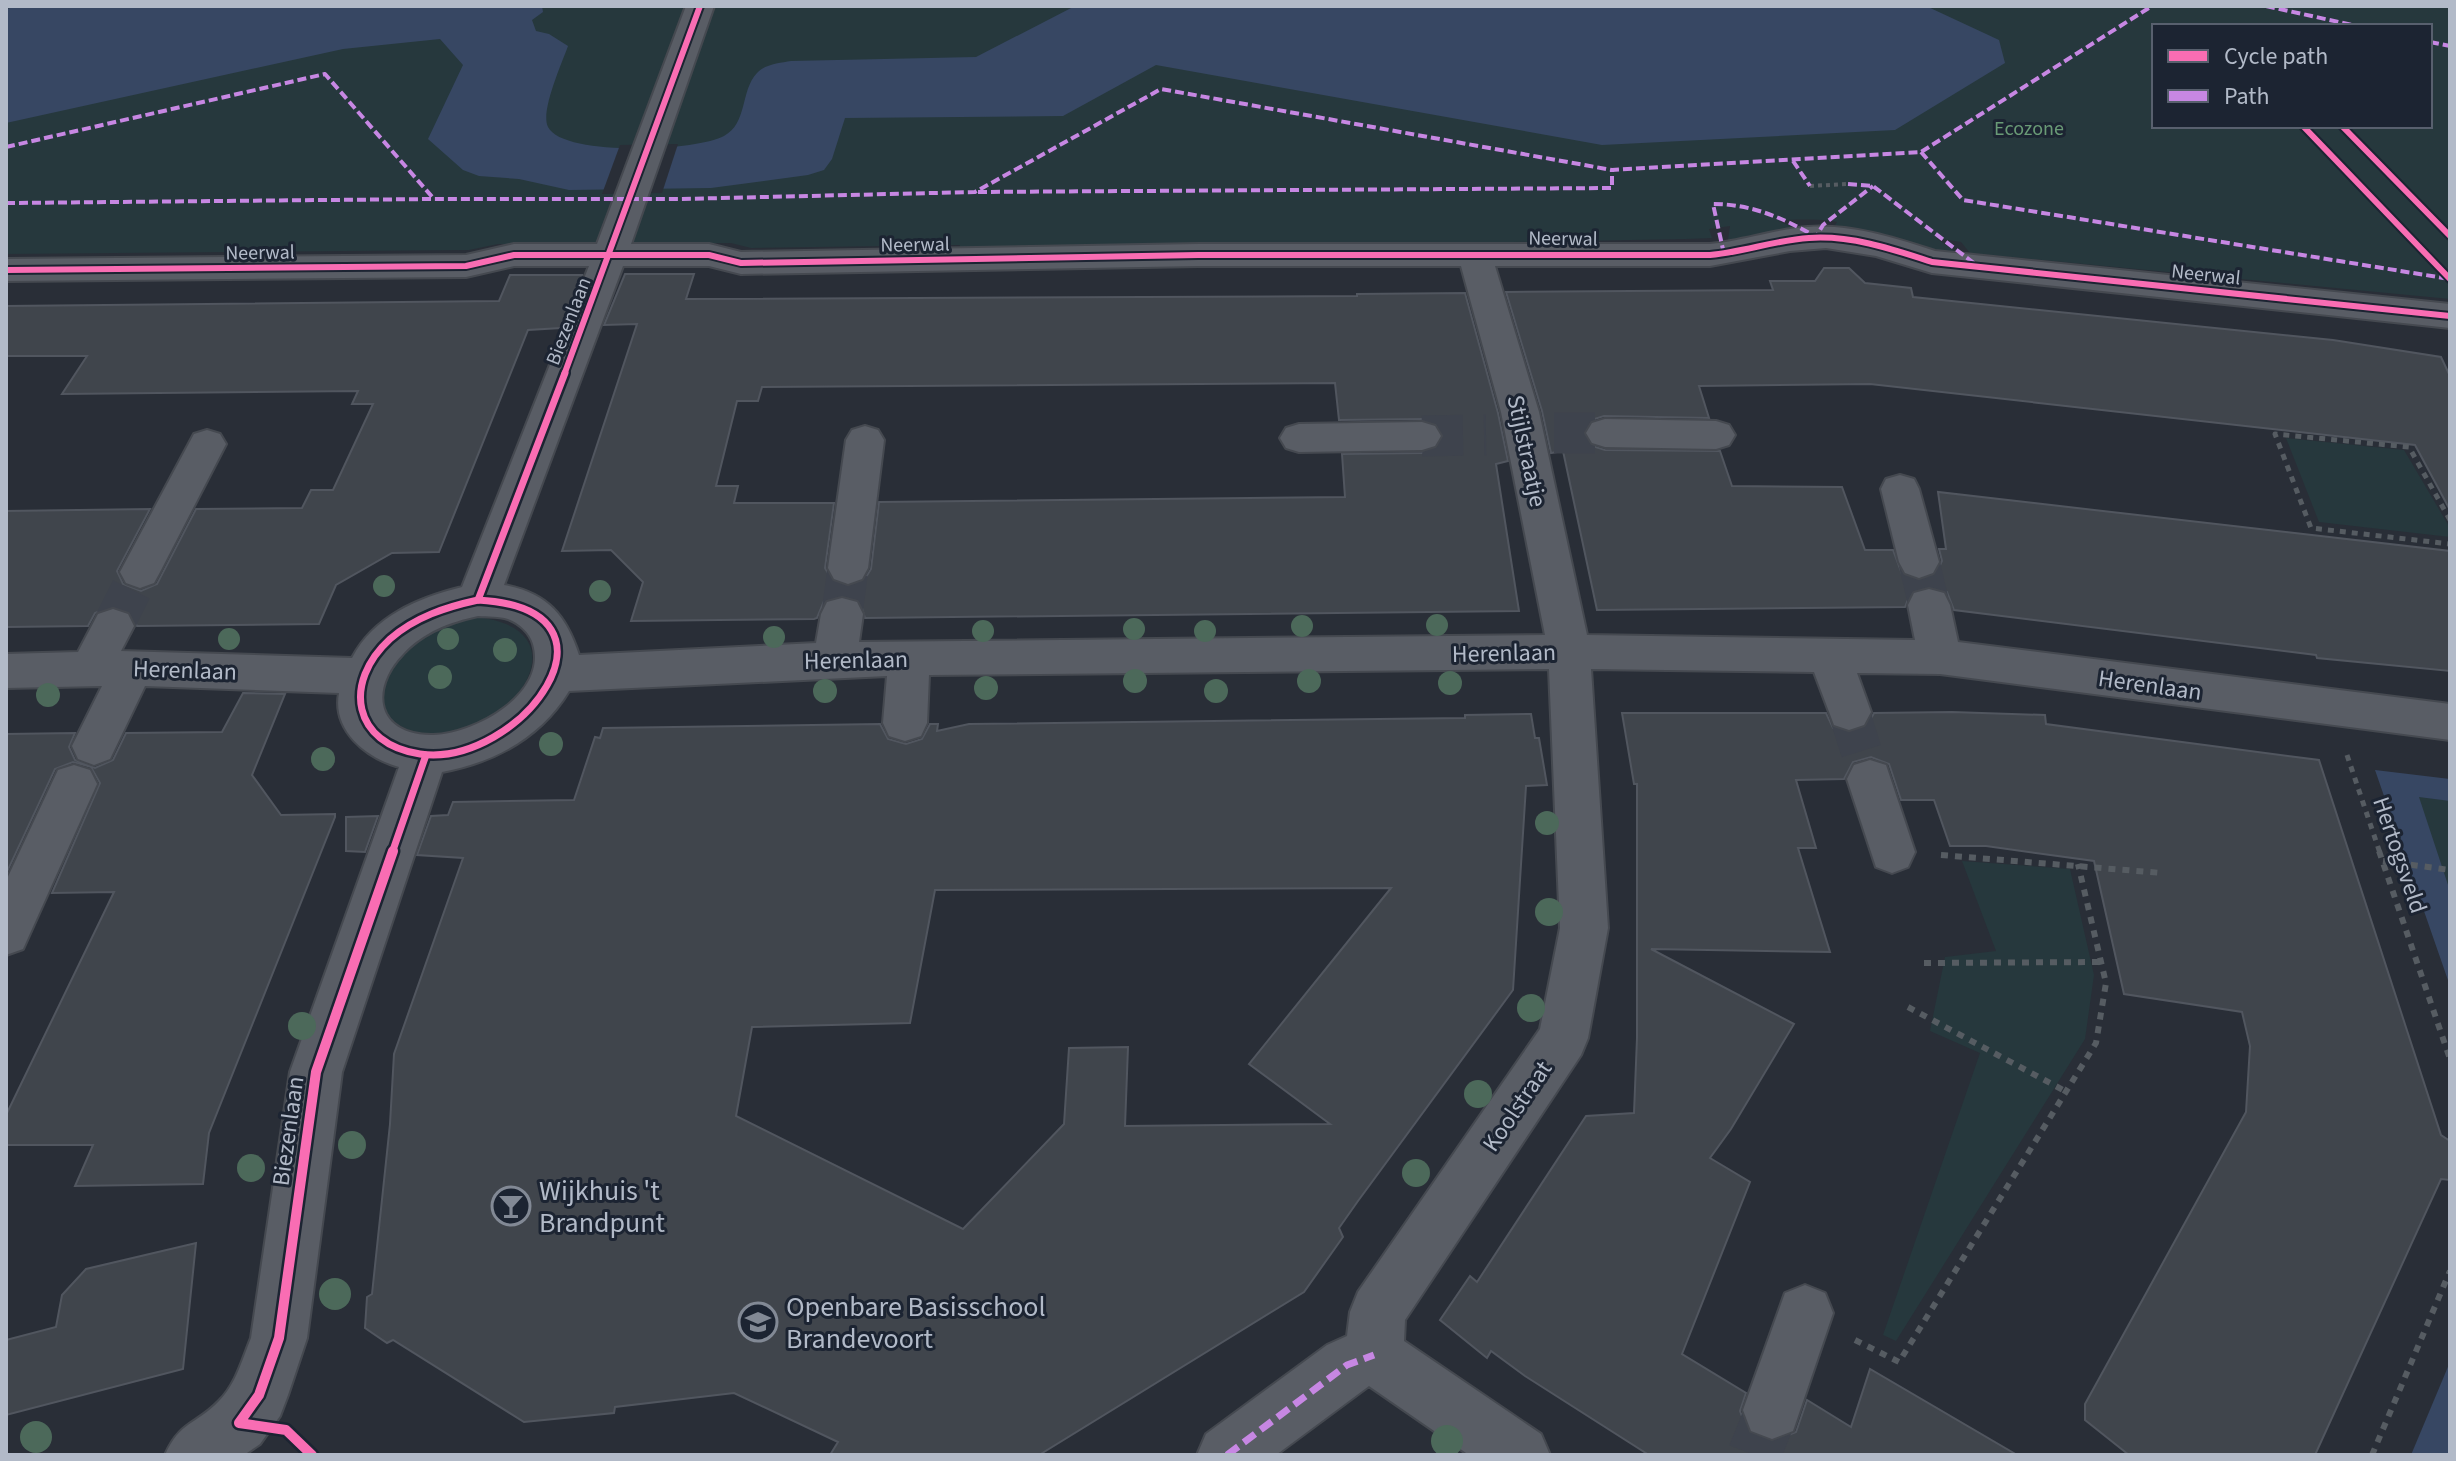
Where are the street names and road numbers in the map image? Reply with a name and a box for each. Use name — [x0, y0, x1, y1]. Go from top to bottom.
street label: Neerwal — [1528, 224, 1598, 254]
street label: Neerwal — [880, 230, 950, 260]
street label: Neerwal — [225, 238, 295, 268]
street label: Neerwal — [2170, 257, 2242, 293]
street label: Biezenlaan — [539, 273, 598, 369]
street label: Stijlstraatje — [1498, 392, 1555, 510]
street label: Herenlaan — [1452, 635, 1556, 672]
street label: Herenlaan — [804, 642, 908, 679]
street label: Herenlaan — [132, 651, 238, 690]
street label: Herenlaan — [2096, 661, 2204, 710]
street label: Hertogsveld — [2363, 792, 2436, 918]
street label: Koolstraat — [1474, 1054, 1561, 1159]
street label: Biezenlaan — [263, 1074, 314, 1188]

